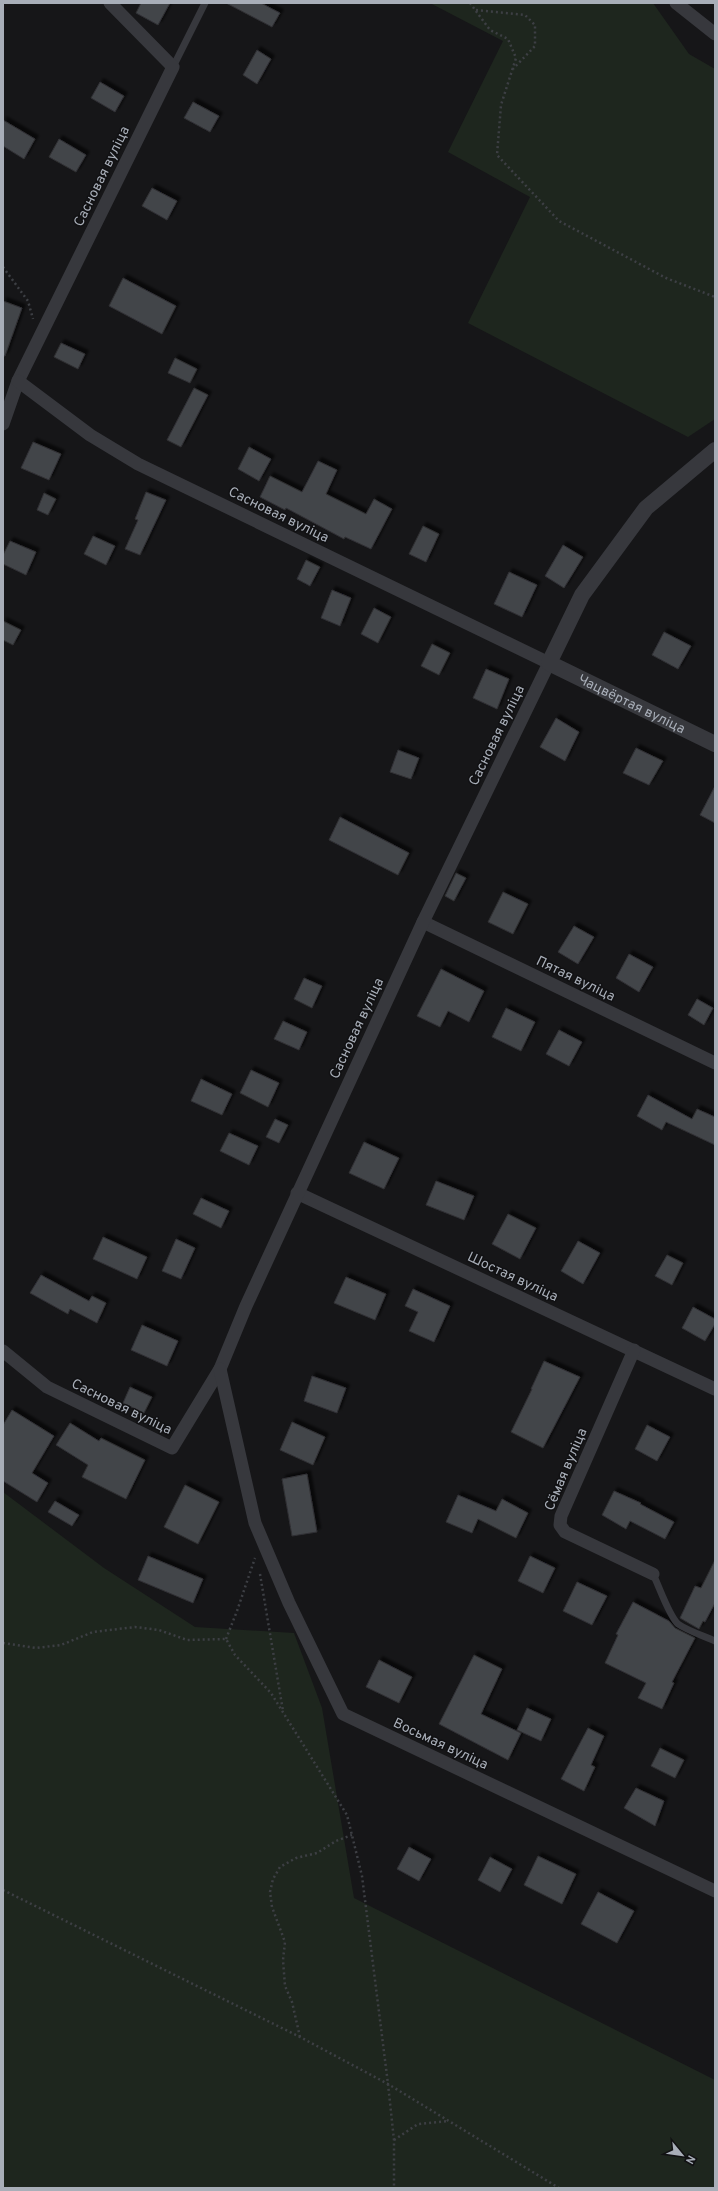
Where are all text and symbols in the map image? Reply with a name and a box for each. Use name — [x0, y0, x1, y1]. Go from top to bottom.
street label: Сасновая вуліца — [71, 124, 134, 230]
street label: Сасновая вуліца — [225, 484, 331, 547]
street label: Чацвёртая вуліца — [575, 671, 688, 738]
street label: Сасновая вуліца — [466, 683, 529, 789]
street label: Пятая вуліца — [533, 953, 618, 1006]
street label: Сасновая вуліца — [327, 975, 388, 1082]
street label: Шостая вуліца — [464, 1249, 560, 1306]
street label: Сасновая вуліца — [68, 1376, 174, 1439]
street label: Сёмая вуліца — [541, 1426, 591, 1513]
street label: Восьмая вуліца — [390, 1715, 491, 1774]
north arrow — [662, 2135, 702, 2175]
text: N — [682, 2153, 698, 2166]

